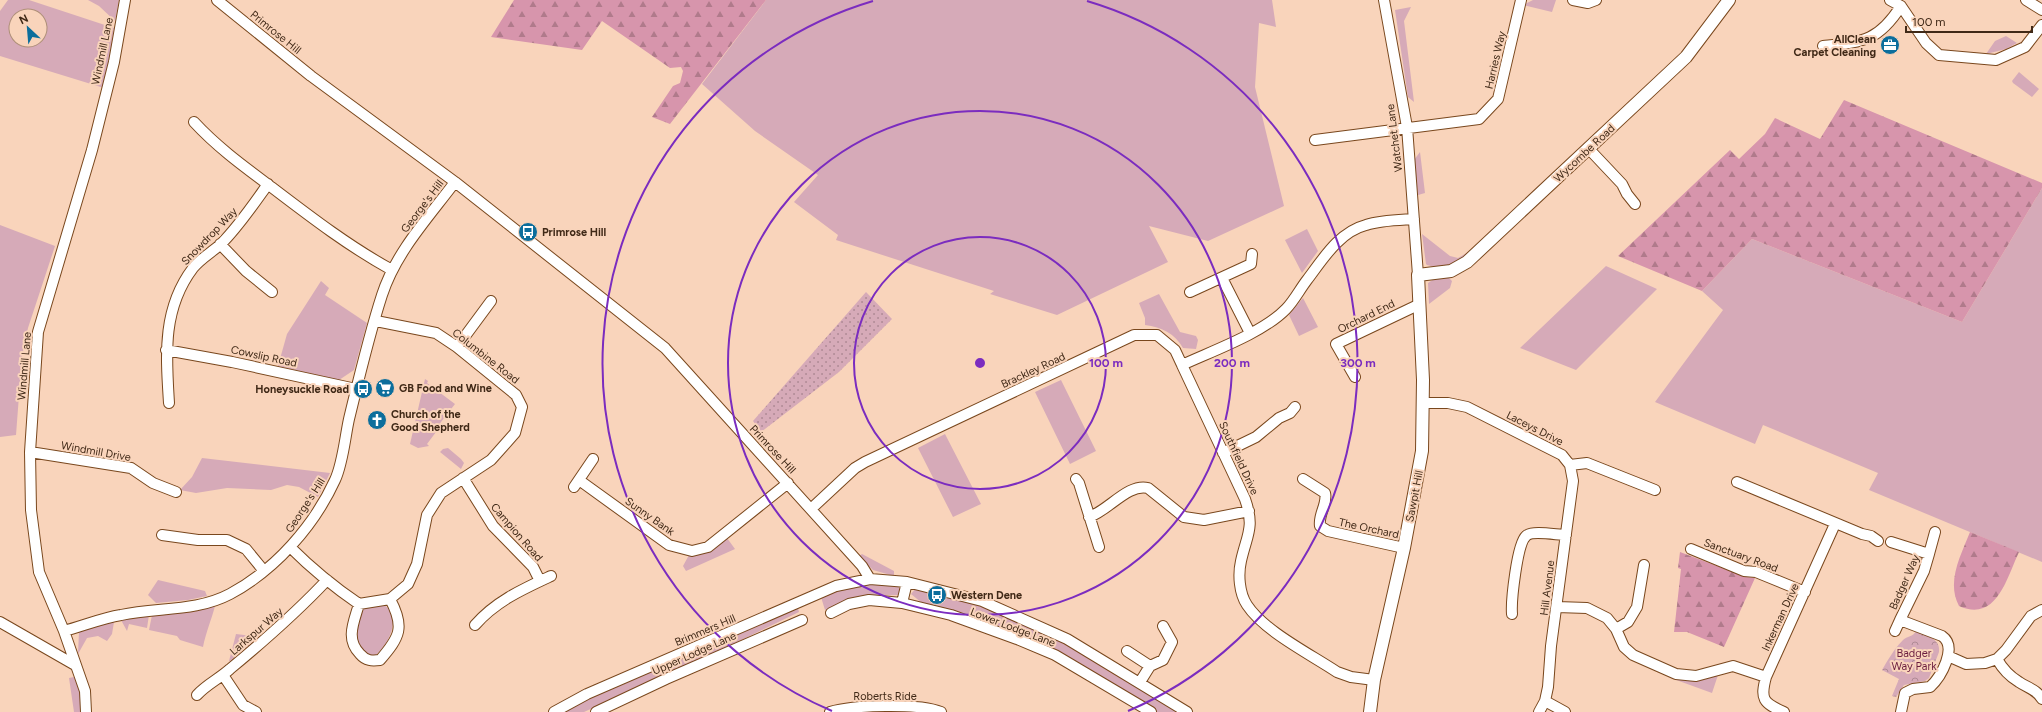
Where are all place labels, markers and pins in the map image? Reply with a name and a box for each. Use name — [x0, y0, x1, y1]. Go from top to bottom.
place label: AllClean Carpet Cleaning — [1794, 33, 1876, 59]
office icon: AllClean Carpet Cleaning — [1879, 34, 1901, 56]
bus stop icon: Primrose Hill — [517, 221, 539, 243]
place label: Primrose Hill — [542, 226, 606, 239]
centre of rings — [973, 356, 987, 370]
supermarket icon: GB Food and Wine — [374, 377, 396, 399]
bus stop icon: Honeysuckle Road — [352, 378, 374, 400]
place label: GB Food and Wine — [399, 382, 492, 395]
place label: Honeysuckle Road — [255, 383, 349, 396]
place label: Church of the Good Shepherd — [391, 408, 470, 434]
church icon: Church of the Good Shepherd — [366, 409, 388, 431]
bus stop icon: Western Dene — [926, 584, 948, 606]
place label: Western Dene — [951, 589, 1022, 602]

